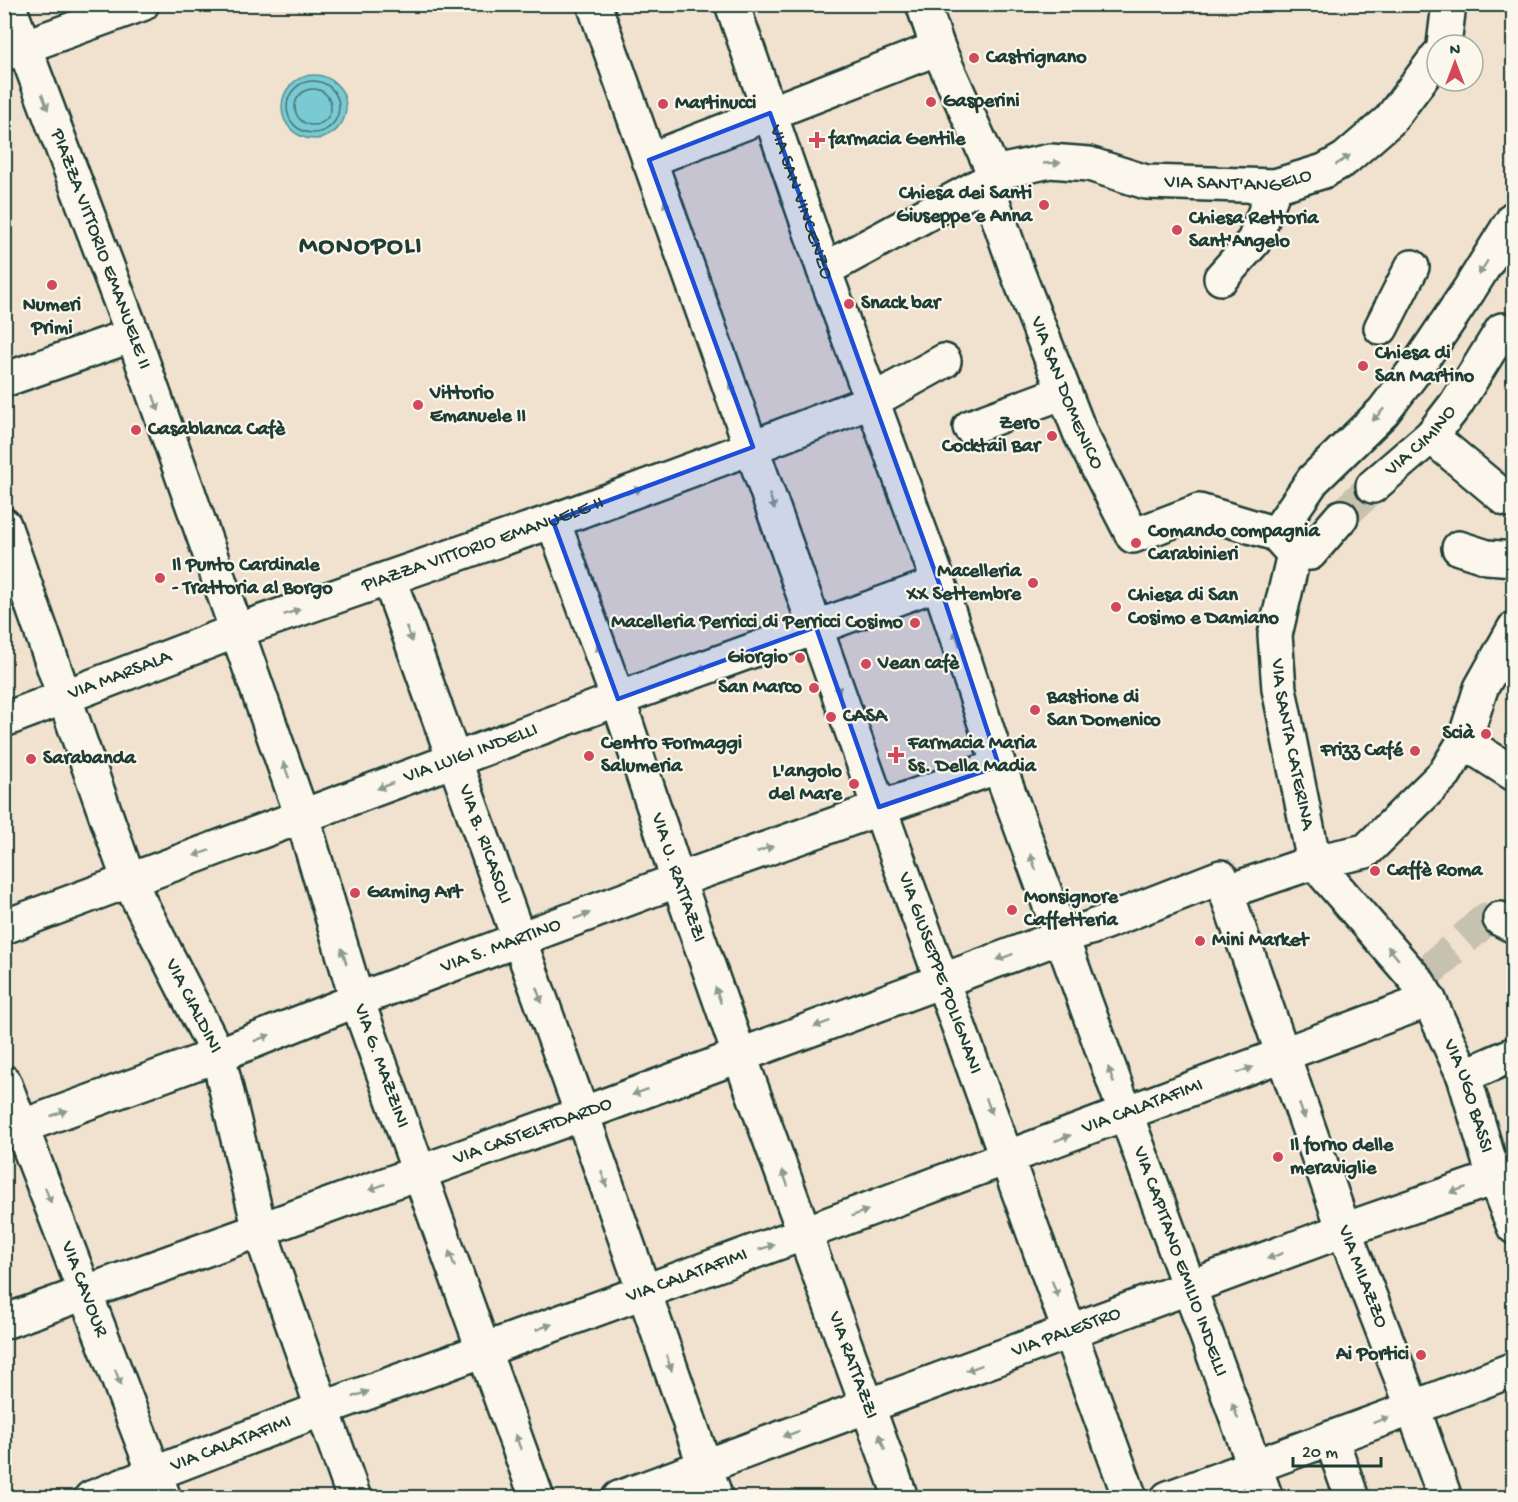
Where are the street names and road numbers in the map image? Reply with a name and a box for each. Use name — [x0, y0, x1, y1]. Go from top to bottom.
street label: VIA SAN VINCENZO — [763, 121, 838, 283]
street label: PIAZZA VITTORIO EMANUELE II — [44, 125, 156, 372]
street label: VIA SANT'ANGELO — [1163, 164, 1315, 198]
street label: VIA SAN DOMENICO — [1024, 312, 1108, 474]
street label: VIA CIMINO — [1380, 401, 1462, 482]
street label: PIAZZA VITTORIO EMANUELE II — [358, 492, 607, 598]
street label: VIA MARSALA — [64, 645, 176, 706]
street label: VIA SANTA CATERINA — [1265, 657, 1319, 833]
street label: VIA LUIGI INDELLI — [400, 718, 541, 789]
street label: VIA B. RICASOLI — [452, 781, 517, 907]
street label: VIA U. RATTAZZI — [645, 809, 711, 946]
street label: VIA GIUSEPPE POLIGNANI — [892, 868, 987, 1077]
street label: VIA S. MARTINO — [437, 913, 564, 979]
street label: VIA CIALDINI — [159, 954, 227, 1057]
street label: VIA G. MAZZINI — [348, 1000, 414, 1131]
street label: VIA UGO BASSI — [1437, 1035, 1498, 1156]
street label: VIA CALATAFIMI — [1078, 1074, 1206, 1140]
street label: VIA CASTELFIDARDO — [449, 1092, 615, 1171]
street label: VIA CAPITANO EMILIO INDELLI — [1127, 1142, 1232, 1380]
street label: VIA MILAZZO — [1332, 1221, 1392, 1332]
street label: VIA CAVOUR — [55, 1237, 113, 1342]
street label: VIA CALATAFIMI — [622, 1243, 751, 1309]
street label: VIA PALESTRO — [1008, 1302, 1124, 1364]
street label: VIA RATTAZZI — [822, 1308, 883, 1422]
street label: VIA CALATAFIMI — [166, 1410, 295, 1478]

